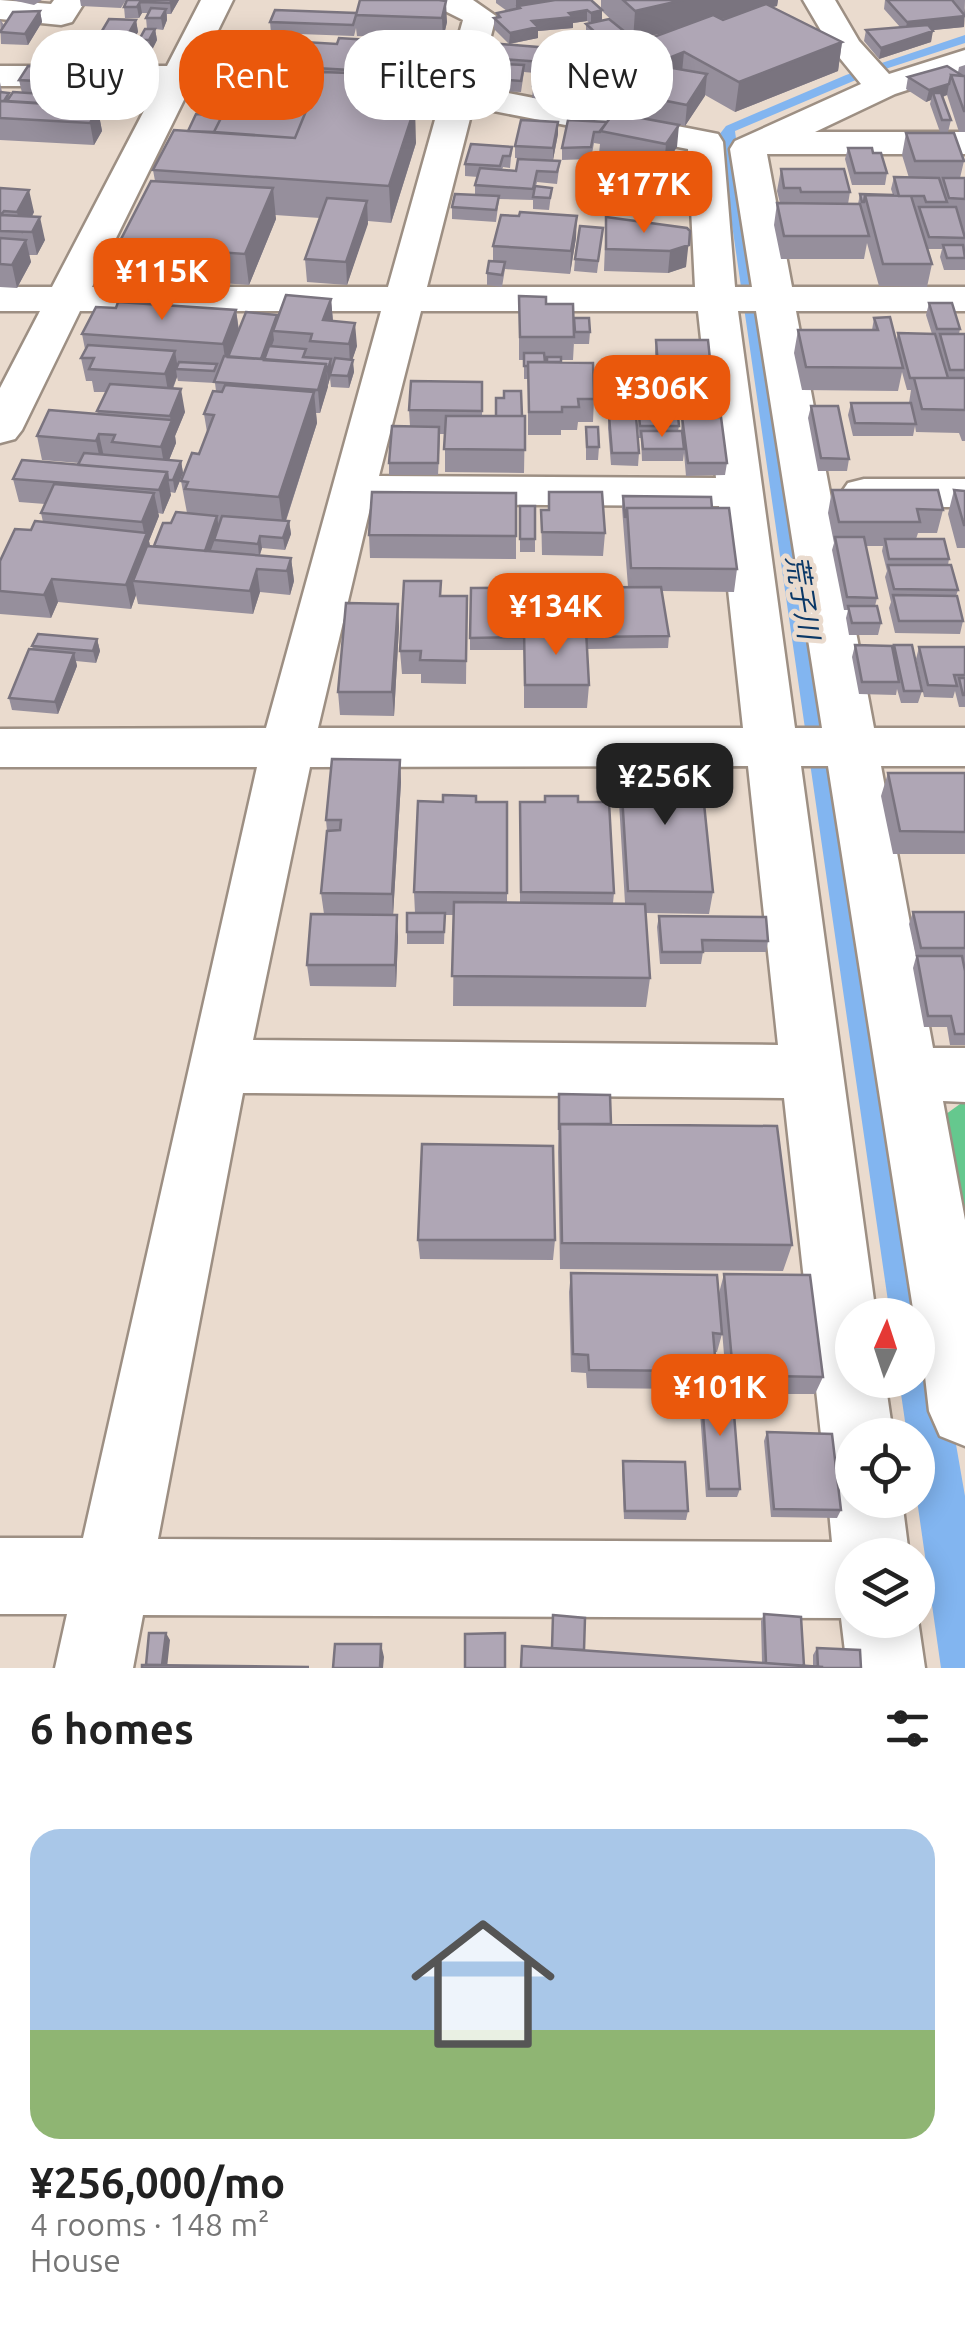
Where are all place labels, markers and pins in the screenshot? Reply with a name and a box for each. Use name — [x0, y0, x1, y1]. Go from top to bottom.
pin: ¥177K — [574, 151, 714, 236]
pin: ¥115K — [92, 238, 232, 323]
pin: ¥306K — [592, 355, 732, 440]
pin: ¥134K — [486, 573, 626, 658]
pin: ¥256K — [595, 743, 735, 828]
pin: ¥101K — [650, 1354, 790, 1439]

